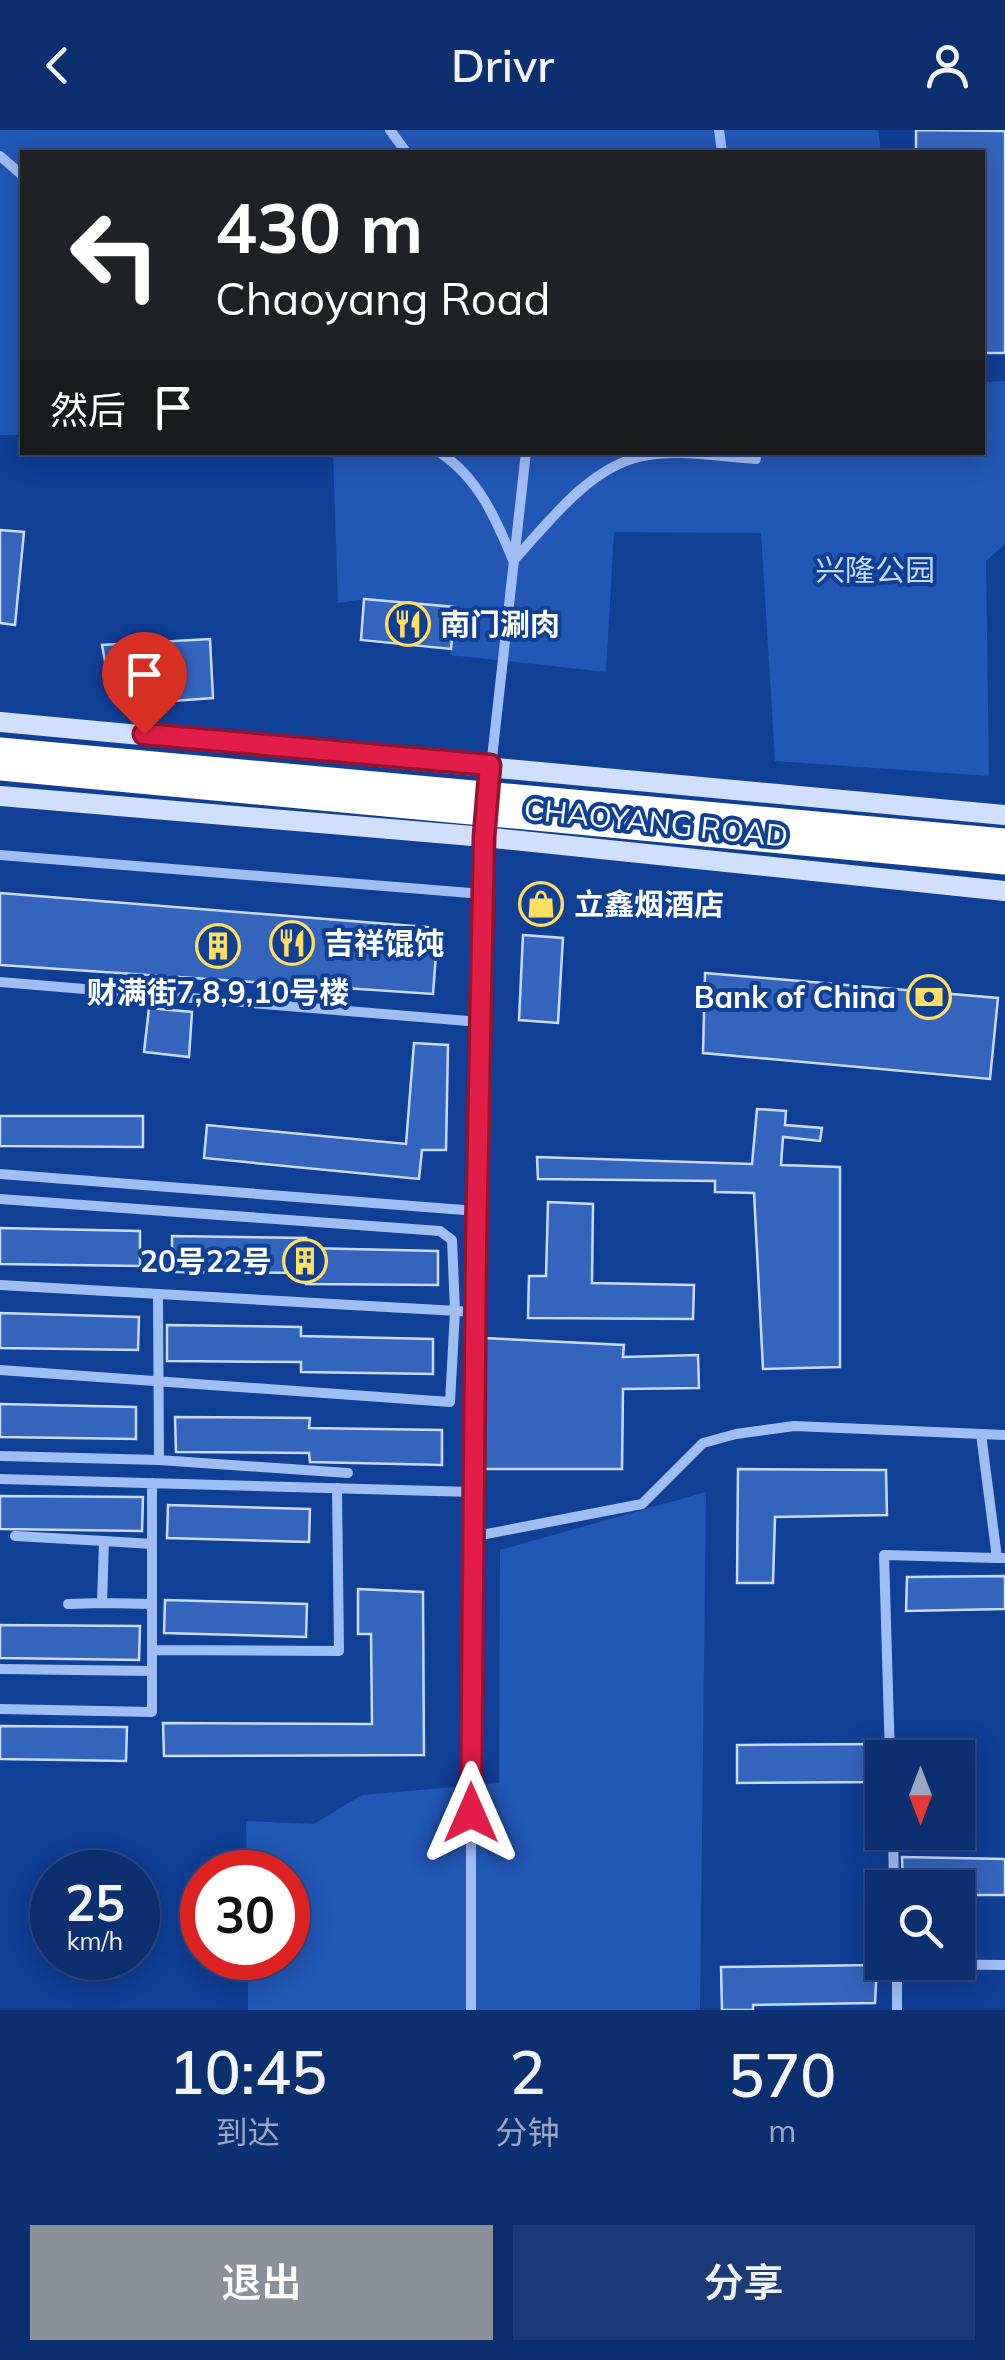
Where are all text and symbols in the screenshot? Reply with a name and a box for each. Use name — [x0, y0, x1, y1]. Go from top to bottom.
text: Drivr — [451, 37, 554, 93]
icon: back — [30, 38, 85, 93]
icon: person — [920, 38, 975, 93]
text: 430 m — [215, 183, 423, 271]
icon: left — [50, 190, 180, 320]
text: Chaoyang Road — [215, 270, 551, 326]
icon: arrive — [146, 380, 201, 435]
text: 然后 — [50, 386, 126, 434]
park label: 兴隆公园 — [815, 551, 935, 589]
restaurant icon: 南门涮肉 — [385, 601, 431, 647]
place label: 南门涮肉 — [440, 605, 560, 643]
pin — [102, 632, 187, 735]
icon: arrive — [117, 647, 172, 702]
street label: CHAOYANG ROAD — [522, 789, 790, 855]
shop icon: 立鑫烟酒店 — [518, 881, 564, 927]
place label: 立鑫烟酒店 — [574, 885, 724, 923]
restaurant icon: 吉祥馄饨 — [269, 920, 315, 966]
building icon: 财满街7,8,9,10号楼 — [195, 923, 241, 969]
place label: 吉祥馄饨 — [324, 924, 444, 962]
place label: 财满街7,8,9,10号楼 — [87, 973, 349, 1011]
bank icon: Bank of China — [906, 974, 952, 1020]
place label: Bank of China — [694, 978, 896, 1016]
building icon: 20号22号 — [282, 1238, 328, 1284]
place label: 20号22号 — [140, 1242, 272, 1280]
north arrow — [865, 1740, 975, 1850]
map controls — [865, 1740, 975, 1980]
position arrow — [419, 1761, 523, 1865]
speed limit sign: 30 — [180, 1850, 310, 1980]
button: search — [865, 1870, 975, 1980]
text: 25 — [65, 1871, 125, 1934]
text: km/h — [67, 1925, 123, 1956]
text: 10:45 — [169, 2034, 327, 2109]
text: 2 — [510, 2034, 546, 2109]
text: 570 — [728, 2037, 836, 2112]
text: m — [768, 2110, 796, 2150]
text: 到达 — [216, 2112, 280, 2152]
text: 分钟 — [496, 2112, 560, 2152]
button: 退出 — [30, 2225, 493, 2340]
button: 分享 — [513, 2225, 975, 2340]

